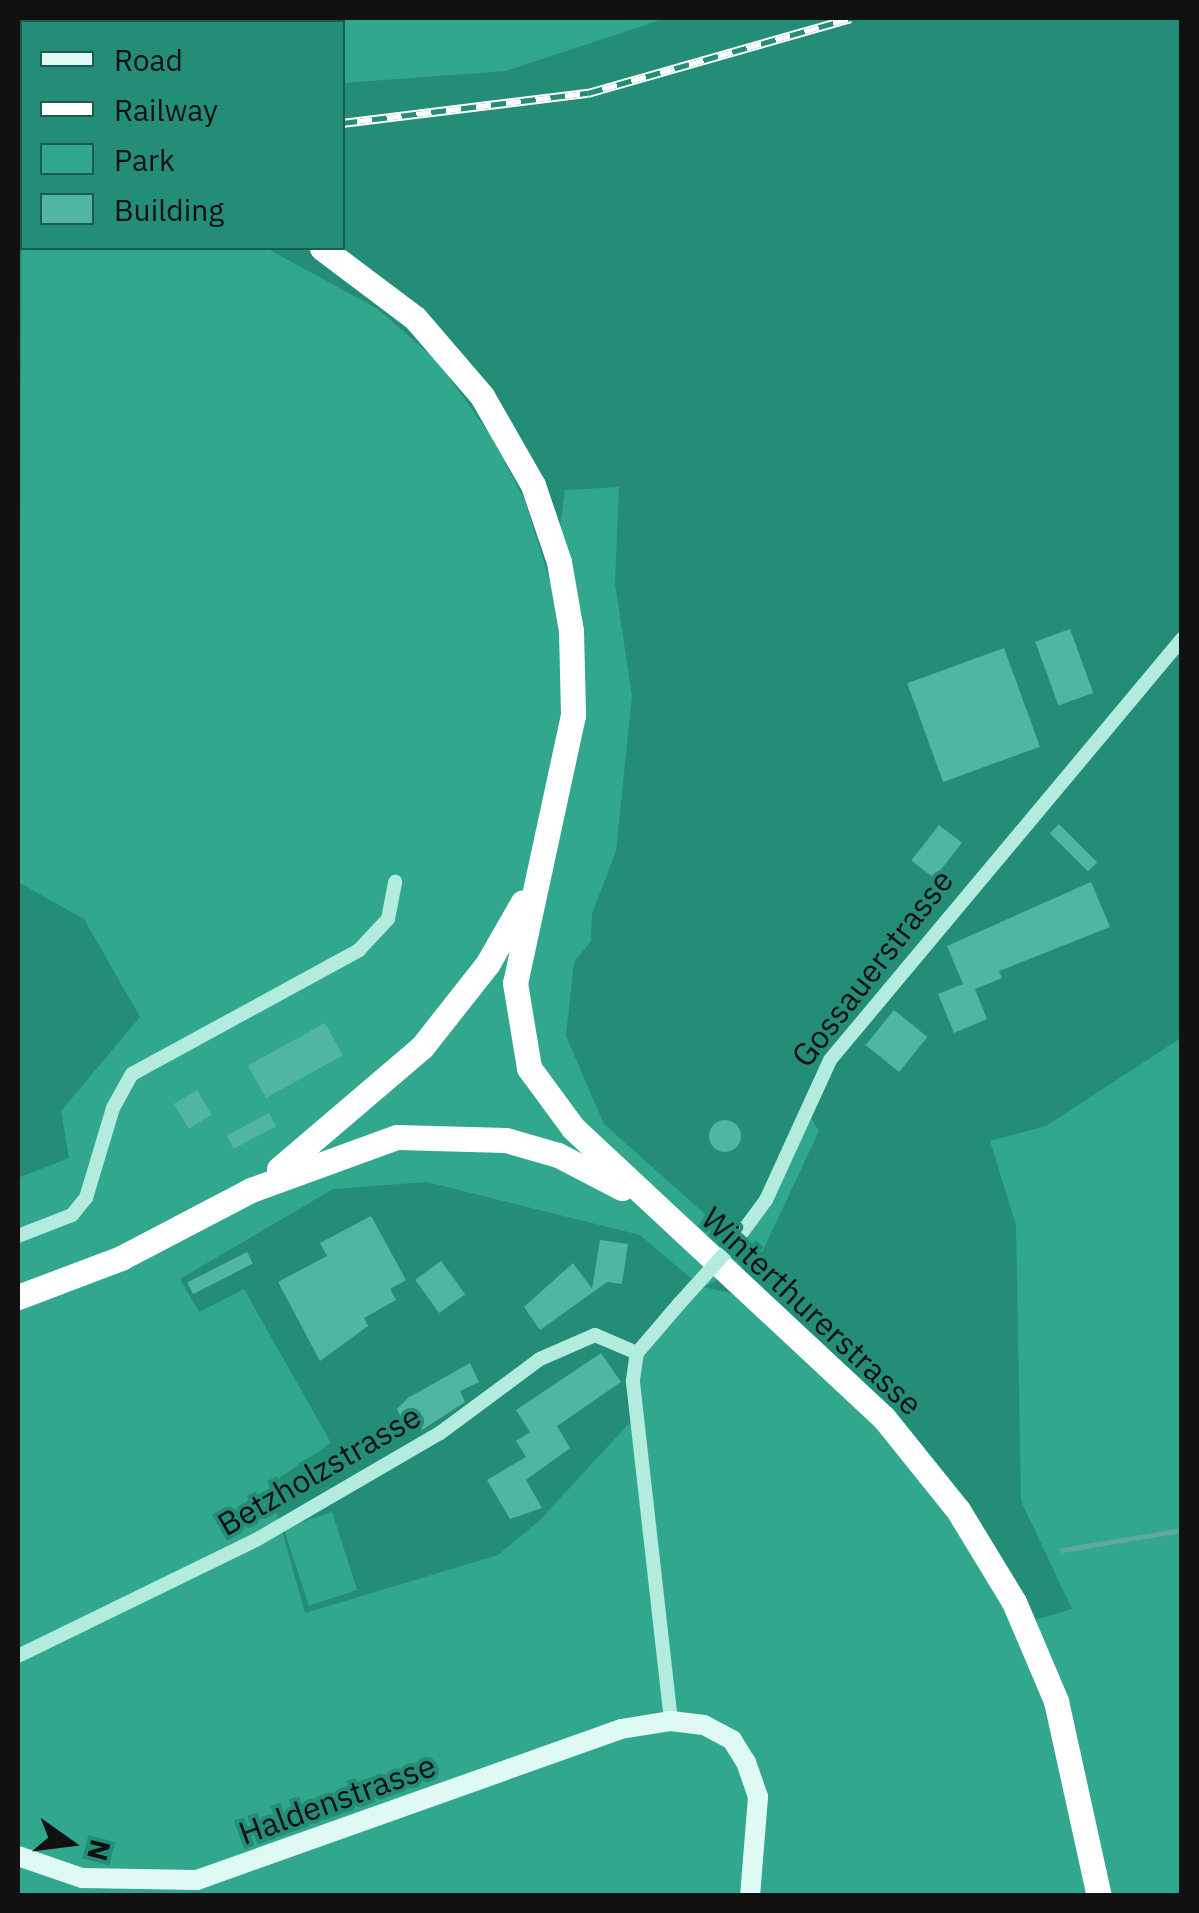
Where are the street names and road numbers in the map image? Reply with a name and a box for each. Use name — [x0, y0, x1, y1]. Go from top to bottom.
street label: Gossauerstrasse — [783, 862, 961, 1074]
street label: Winterthurerstrasse — [694, 1199, 930, 1423]
street label: Betzholzstrasse — [211, 1396, 427, 1544]
street label: Haldenstrasse — [233, 1746, 441, 1852]

